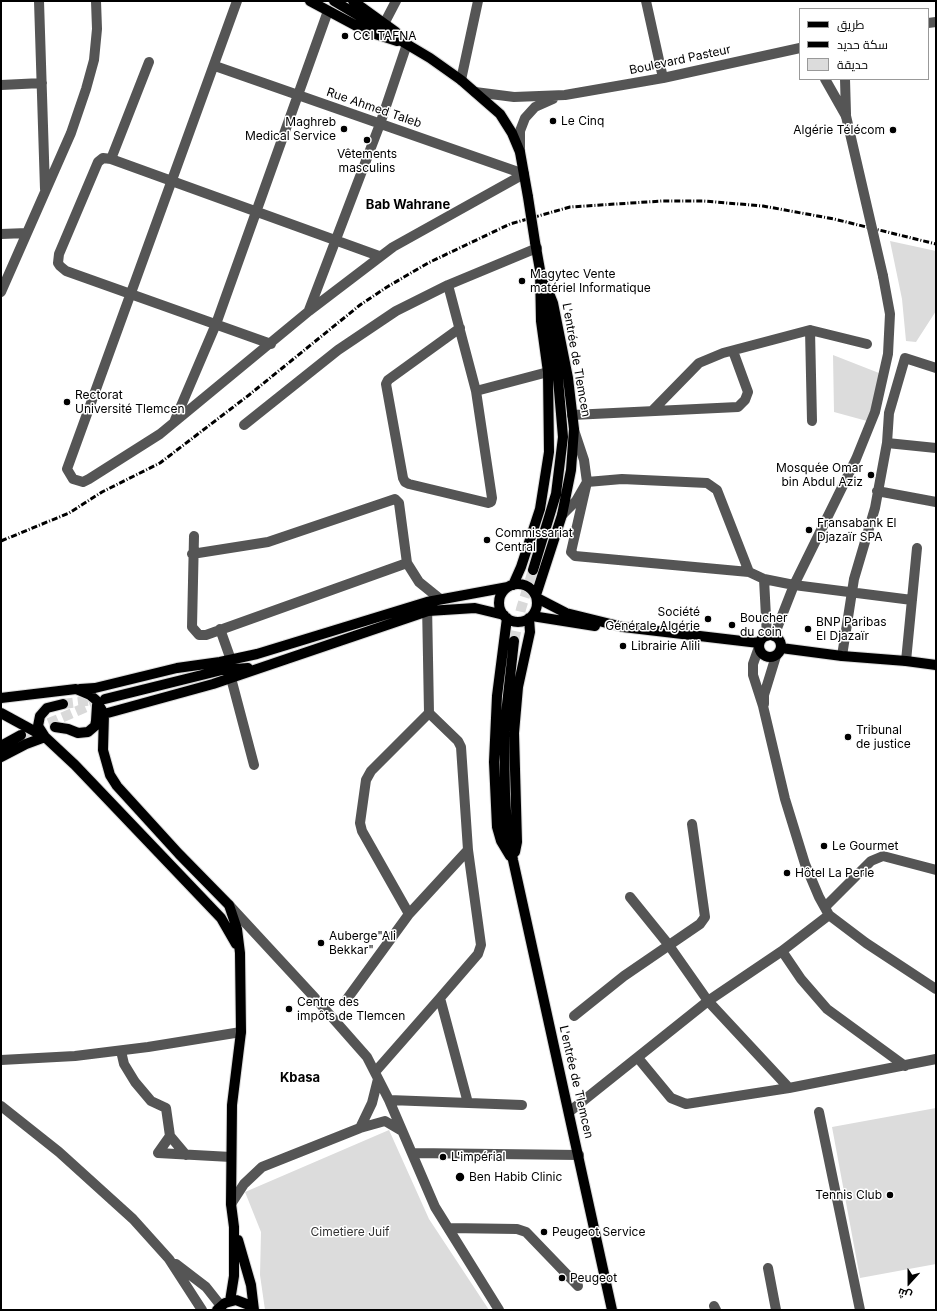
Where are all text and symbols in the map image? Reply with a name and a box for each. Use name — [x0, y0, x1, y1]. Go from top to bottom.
legend — [799, 8, 929, 80]
text: طريق — [837, 17, 864, 32]
place label: CCI TAFNA — [353, 29, 417, 43]
marker: CCI TAFNA — [340, 31, 350, 41]
text: سكة حديد — [837, 37, 888, 52]
street label: Boulevard Pasteur — [628, 42, 732, 78]
text: حديقة — [837, 57, 868, 72]
street label: Rue Ahmed Taleb — [325, 85, 423, 131]
place label: Le Cinq — [561, 114, 604, 128]
place label: Maghreb Medical Service — [245, 115, 336, 143]
marker: Le Cinq — [548, 116, 558, 126]
place label: Algérie Télécom — [793, 123, 885, 137]
marker: Maghreb Medical Service — [339, 124, 349, 134]
marker: Algérie Télécom — [888, 125, 898, 135]
marker: Vêtements masculins — [362, 135, 372, 145]
place label: Vêtements masculins — [337, 147, 397, 175]
district label: Bab Wahrane — [366, 197, 450, 213]
place label: Magytec Vente matériel Informatique — [530, 267, 651, 295]
marker: Magytec Vente matériel Informatique — [517, 276, 527, 286]
street label: L'entrée de Tlemcen — [559, 302, 593, 418]
place label: Rectorat Université Tlemcen — [75, 388, 184, 416]
marker: Rectorat Université Tlemcen — [62, 397, 72, 407]
place label: Mosquée Omar bin Abdul Aziz — [776, 461, 863, 489]
marker: Mosquée Omar bin Abdul Aziz — [866, 470, 876, 480]
place label: Fransabank El Djazaïr SPA — [817, 516, 897, 544]
marker: Fransabank El Djazaïr SPA — [804, 525, 814, 535]
place label: Commissariat Central — [495, 526, 573, 554]
marker: Commissariat Central — [482, 535, 492, 545]
place label: Société Générale Algérie — [605, 605, 700, 633]
place label: Boucher du coin — [740, 611, 788, 639]
marker: Société Générale Algérie — [703, 614, 713, 624]
place label: BNP Paribas El Djazaïr — [816, 615, 886, 643]
marker: Boucher du coin — [727, 620, 737, 630]
marker: BNP Paribas El Djazaïr — [803, 624, 813, 634]
place label: Librairie Alili — [631, 639, 700, 653]
marker: Librairie Alili — [618, 641, 628, 651]
place label: Tribunal de justice — [856, 723, 911, 751]
marker: Tribunal de justice — [843, 732, 853, 742]
place label: Le Gourmet — [832, 839, 899, 853]
marker: Le Gourmet — [819, 841, 829, 851]
place label: Hôtel La Perle — [795, 866, 874, 880]
marker: Hôtel La Perle — [782, 868, 792, 878]
place label: Auberge"Ali Bekkar" — [329, 929, 396, 957]
marker: Auberge"Ali Bekkar" — [316, 938, 326, 948]
place label: Centre des impôts de Tlemcen — [297, 995, 405, 1023]
marker: Centre des impôts de Tlemcen — [284, 1004, 294, 1014]
street label: L'entrée de Tlemcen — [556, 1024, 596, 1140]
district label: Kbasa — [280, 1070, 320, 1086]
place label: L'impérial — [451, 1150, 505, 1164]
marker: L'impérial — [438, 1152, 448, 1162]
place label: Ben Habib Clinic — [469, 1170, 562, 1184]
marker: Ben Habib Clinic — [454, 1171, 466, 1183]
place label: Tennis Club — [815, 1188, 882, 1202]
marker: Tennis Club — [885, 1190, 895, 1200]
park label: Cimetiere Juif — [311, 1225, 389, 1239]
place label: Peugeot Service — [552, 1225, 645, 1239]
marker: Peugeot Service — [539, 1227, 549, 1237]
north arrow — [889, 1263, 929, 1303]
place label: Peugeot — [570, 1271, 617, 1285]
marker: Peugeot — [557, 1273, 567, 1283]
text: ش — [896, 1285, 914, 1303]

